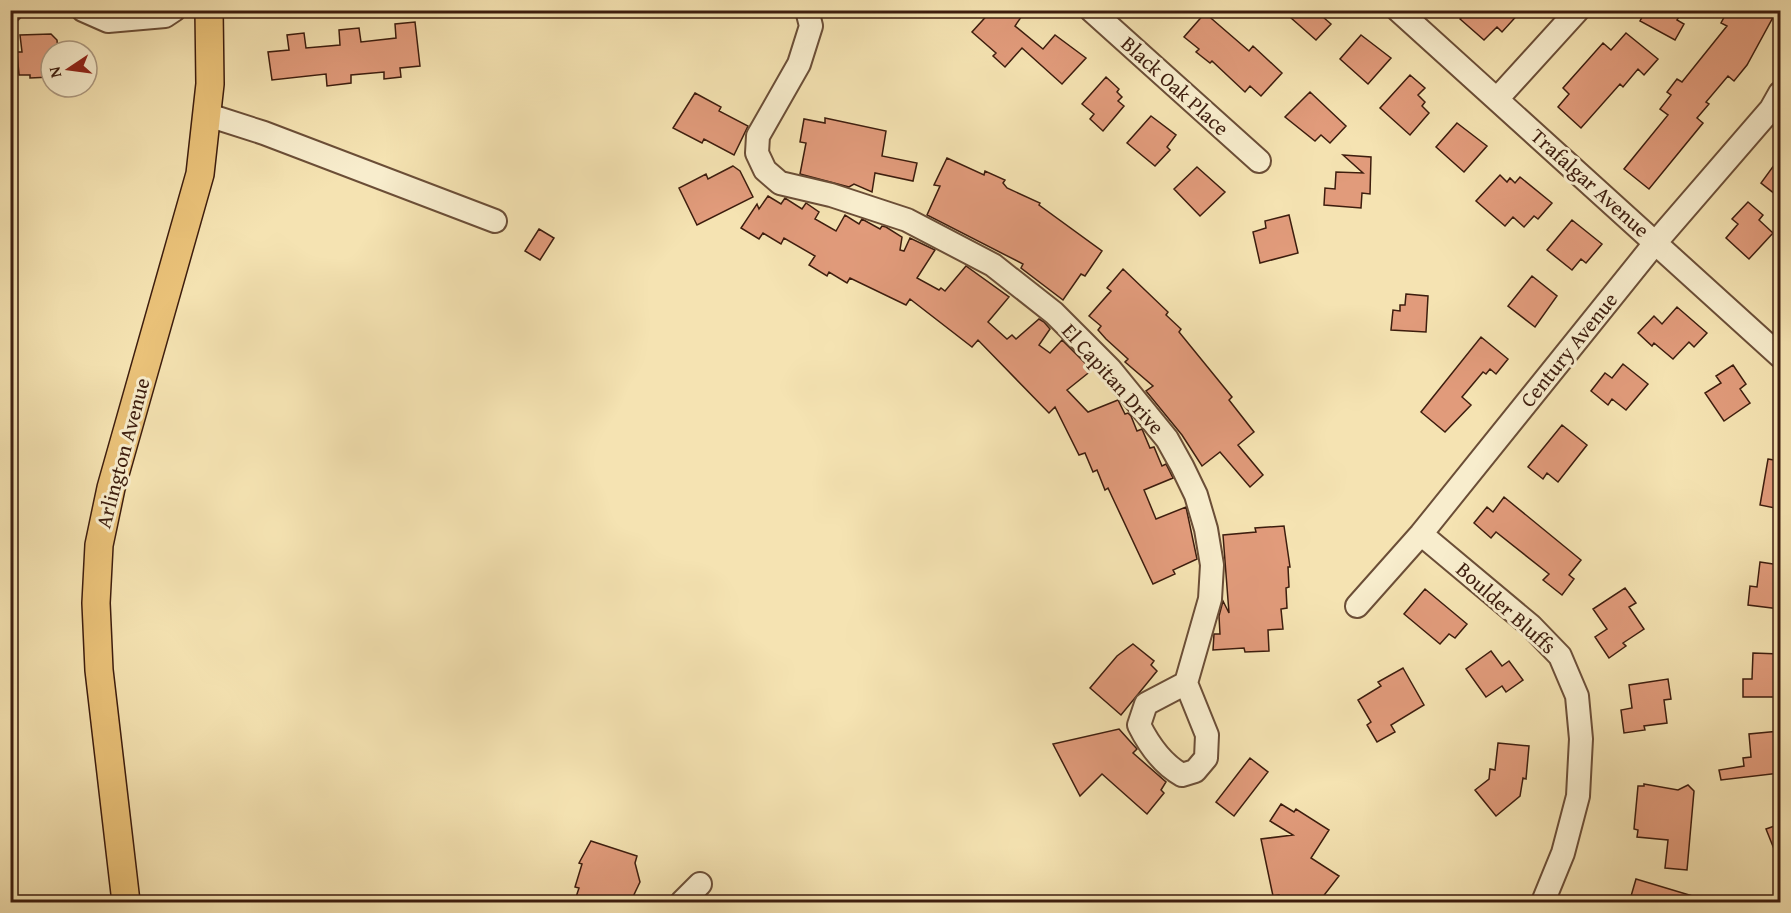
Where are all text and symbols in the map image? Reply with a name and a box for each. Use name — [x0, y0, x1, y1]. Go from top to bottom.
street label: Black Oak Place — [1114, 29, 1236, 143]
north arrow — [39, 39, 99, 99]
text: N — [41, 64, 67, 80]
street label: Trafalgar Avenue — [1524, 121, 1657, 245]
street label: Century Avenue — [1512, 285, 1625, 414]
street label: El Capitan Drive — [1055, 316, 1172, 441]
street label: Arlington Avenue — [88, 374, 158, 532]
street label: Boulder Bluffs — [1449, 554, 1563, 661]

